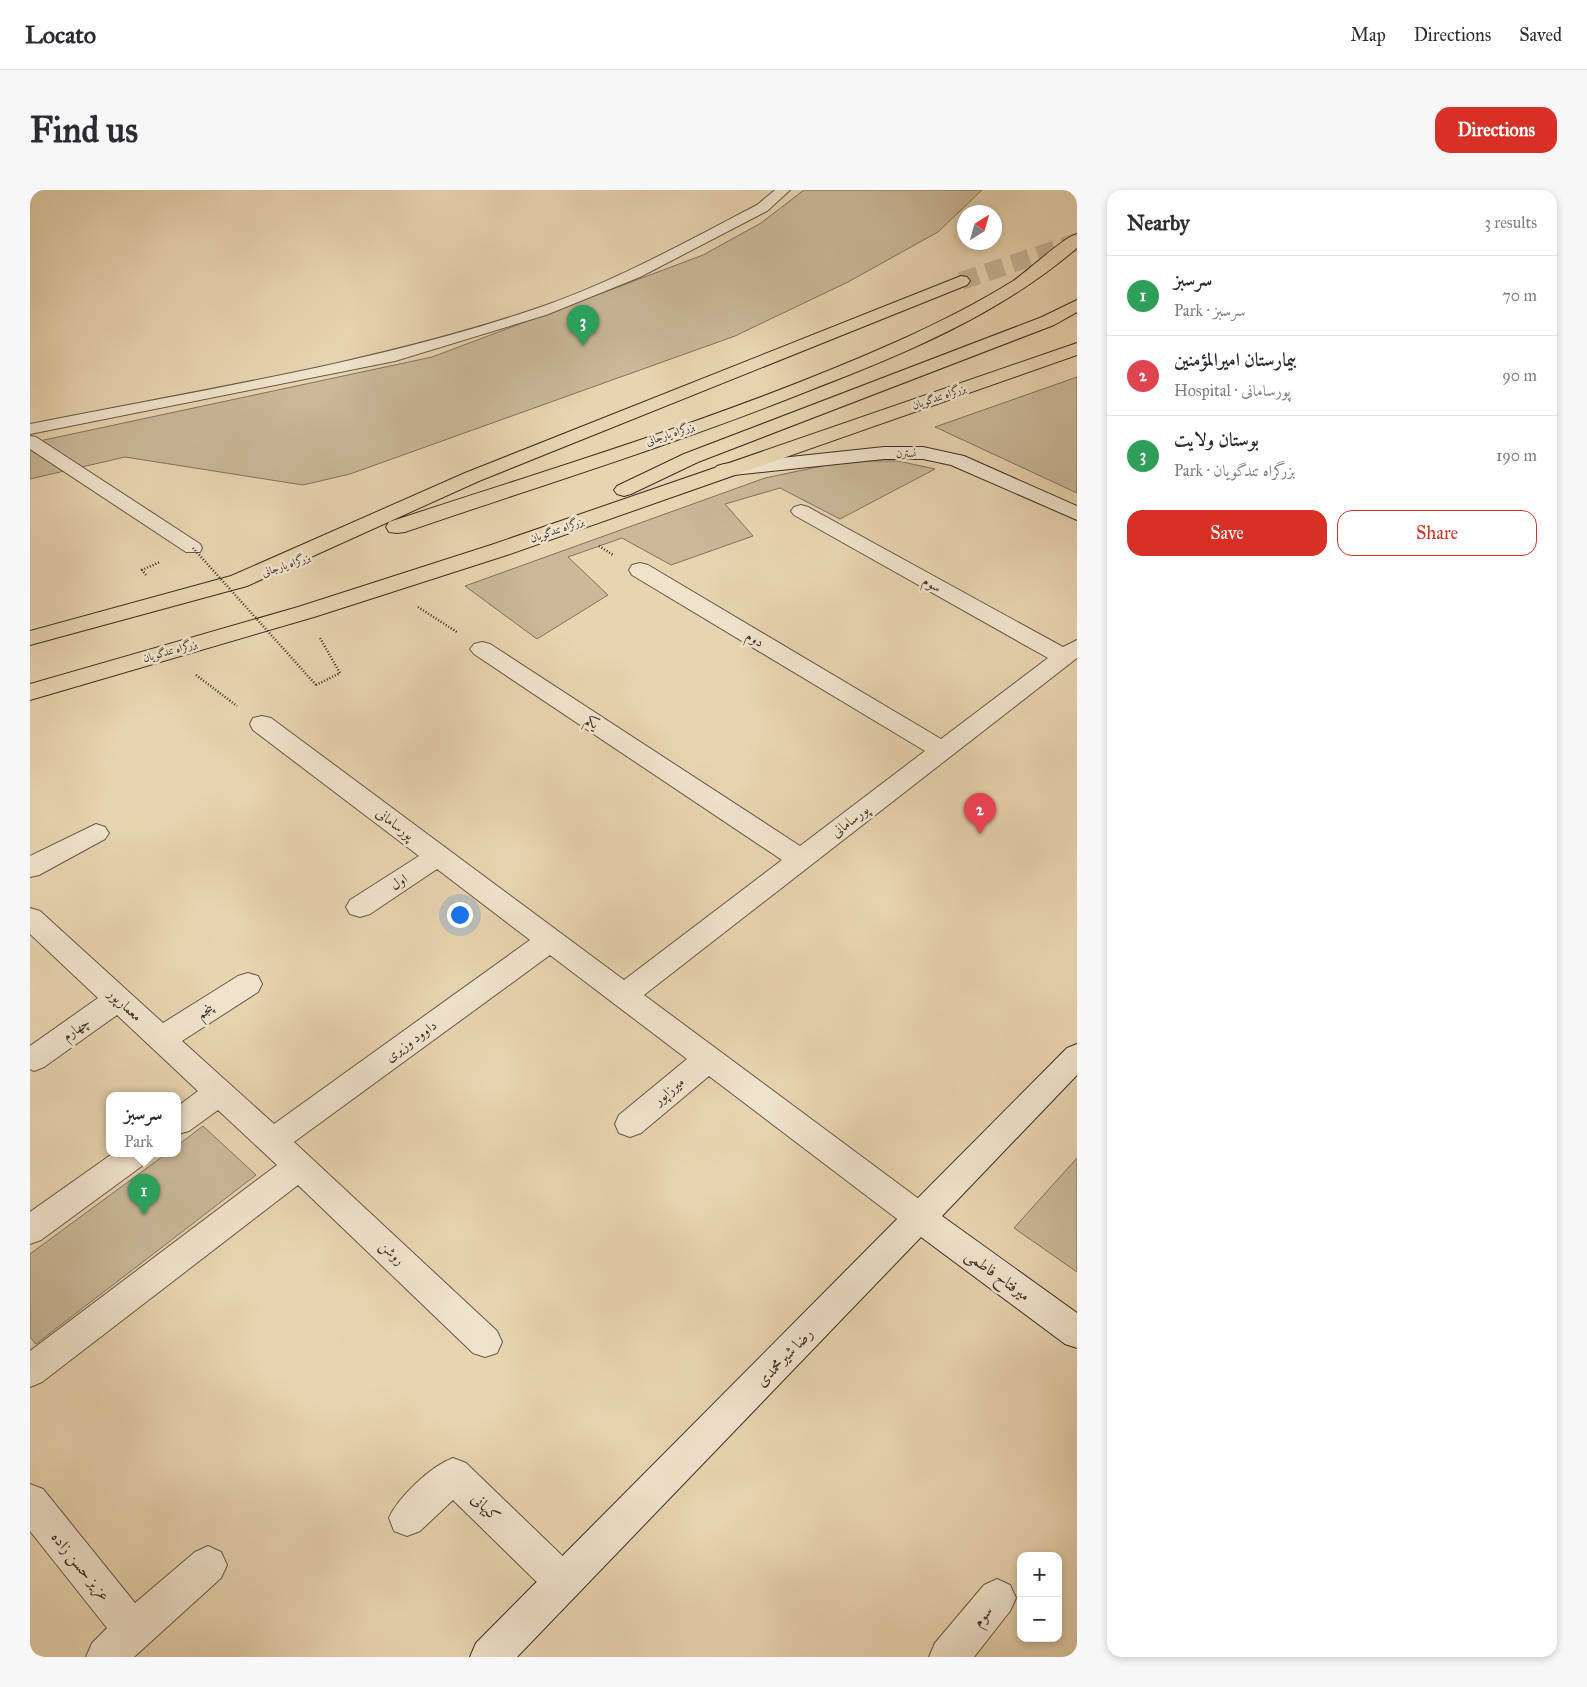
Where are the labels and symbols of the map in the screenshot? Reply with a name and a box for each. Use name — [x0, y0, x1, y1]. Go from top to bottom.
north arrow — [957, 205, 1002, 250]
pin: 3 — [567, 305, 599, 346]
street label: بزرگراه تندگویان — [910, 381, 968, 412]
street label: بزرگراه یارجانی — [644, 419, 696, 448]
street label: نسترن — [896, 447, 916, 460]
street label: بزرگراه تندگویان — [528, 514, 586, 545]
street label: بزرگراه یارجانی — [260, 550, 312, 579]
street label: سوم — [918, 572, 945, 600]
street label: دوم — [741, 627, 767, 654]
street label: بزرگراه تندگویان — [141, 636, 199, 665]
street label: یکم — [579, 711, 603, 737]
pin: 2 — [964, 793, 996, 834]
street label: پورسامانی — [828, 800, 875, 843]
street label: پورسامانی — [371, 804, 418, 846]
street label: اول — [387, 870, 411, 894]
your location — [447, 902, 473, 928]
street label: معمارپور — [102, 984, 145, 1026]
street label: پنجم — [193, 998, 221, 1027]
street label: چهارم — [59, 1014, 95, 1048]
street label: داوود وزیری — [382, 1017, 440, 1065]
street label: میرزاپور — [649, 1073, 689, 1112]
pin: 1 — [128, 1174, 160, 1215]
street label: روشن — [375, 1237, 408, 1269]
street label: میرفتاح فاطمی — [959, 1245, 1034, 1309]
street label: رضا شیرمحمدی — [751, 1324, 817, 1390]
street label: کیهانی — [467, 1489, 505, 1526]
street label: عزیز حسن زاده — [46, 1528, 115, 1606]
street label: سوم — [968, 1602, 1000, 1634]

